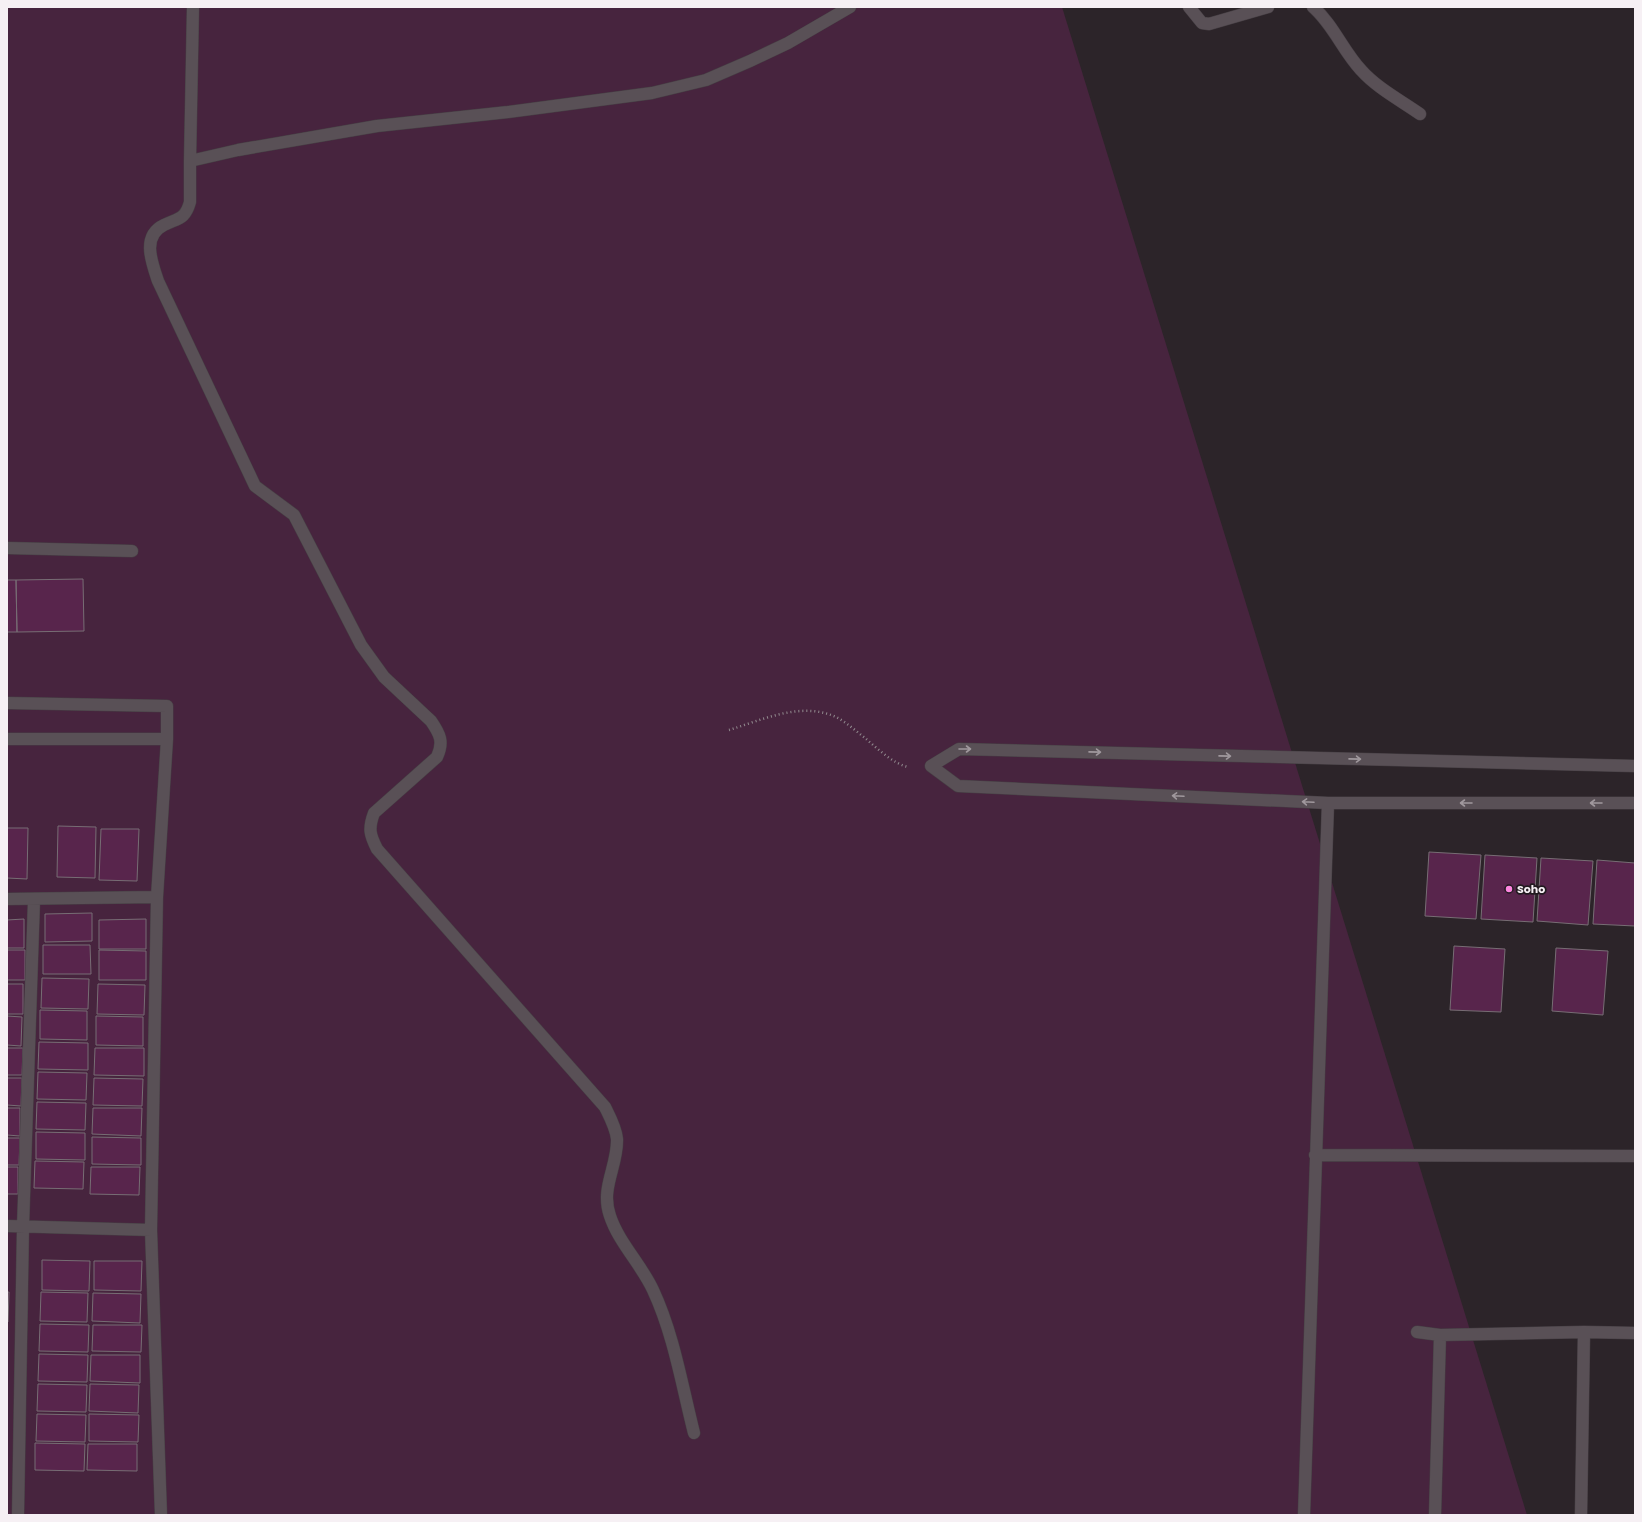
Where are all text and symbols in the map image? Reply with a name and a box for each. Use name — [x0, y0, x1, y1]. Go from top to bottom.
one-way arrow — [958, 745, 971, 753]
one-way arrow — [1088, 748, 1101, 756]
one-way arrow — [1218, 752, 1231, 759]
one-way arrow — [1348, 755, 1361, 763]
one-way arrow — [1172, 792, 1185, 799]
one-way arrow — [1302, 798, 1315, 805]
one-way arrow — [1460, 799, 1473, 807]
one-way arrow — [1590, 799, 1603, 807]
place label: Soho — [1517, 881, 1545, 897]
marker: Soho — [1504, 884, 1514, 894]

